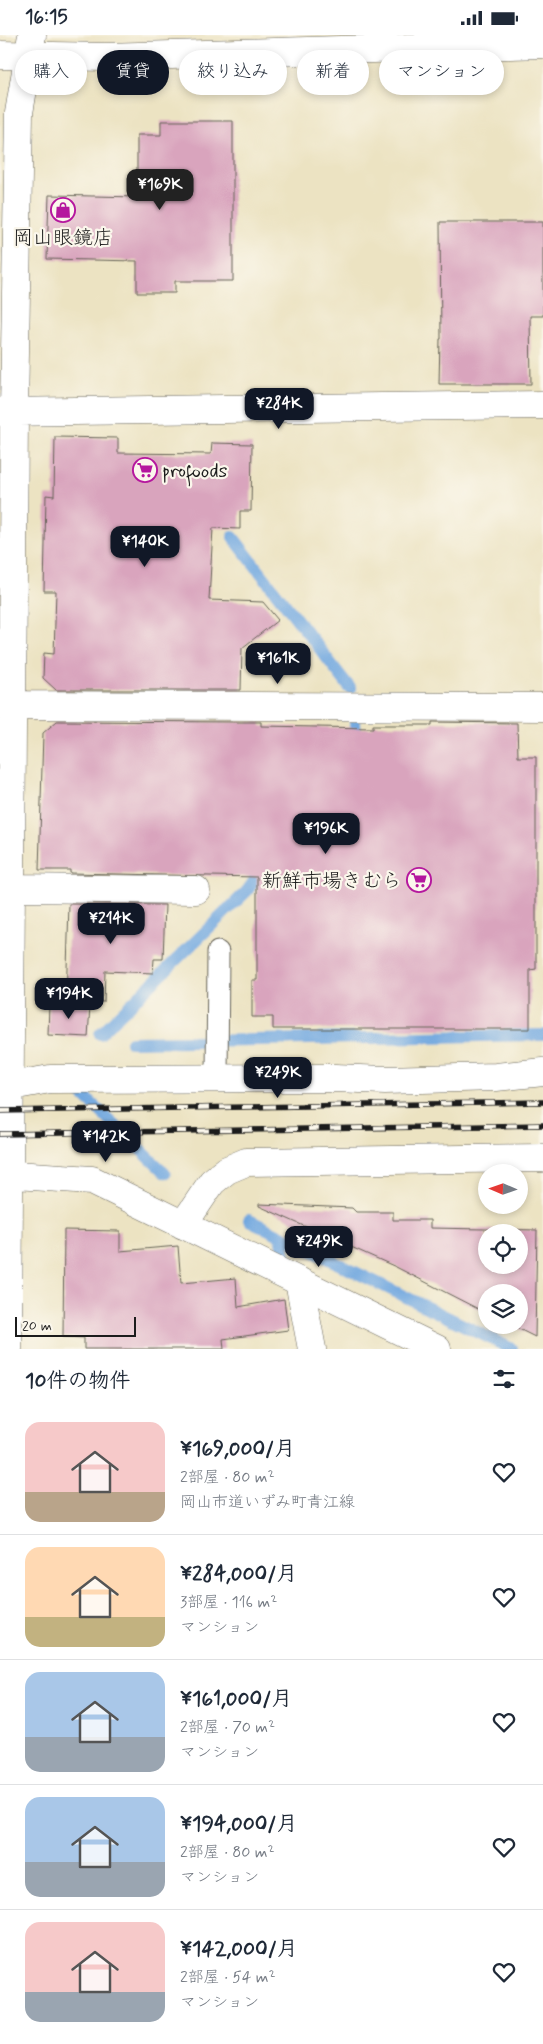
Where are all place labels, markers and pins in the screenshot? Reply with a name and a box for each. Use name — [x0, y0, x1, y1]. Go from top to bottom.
pin: ¥169K — [125, 169, 195, 211]
shop icon: 岡山眼鏡店 — [50, 197, 76, 223]
place label: 岡山眼鏡店 — [13, 225, 113, 252]
pin: ¥284K — [244, 387, 314, 430]
supermarket icon: profoods — [132, 457, 158, 483]
place label: profoods — [162, 458, 228, 487]
pin: ¥140K — [110, 525, 180, 568]
pin: ¥161K — [243, 643, 313, 685]
pin: ¥196K — [291, 813, 361, 855]
supermarket icon: 新鮮市場きむら — [406, 867, 432, 893]
place label: 新鮮市場きむら — [262, 868, 402, 895]
pin: ¥214K — [76, 903, 146, 945]
pin: ¥194K — [34, 977, 104, 1020]
pin: ¥249K — [243, 1057, 313, 1099]
pin: ¥142K — [71, 1121, 141, 1163]
pin: ¥249K — [284, 1225, 354, 1268]

